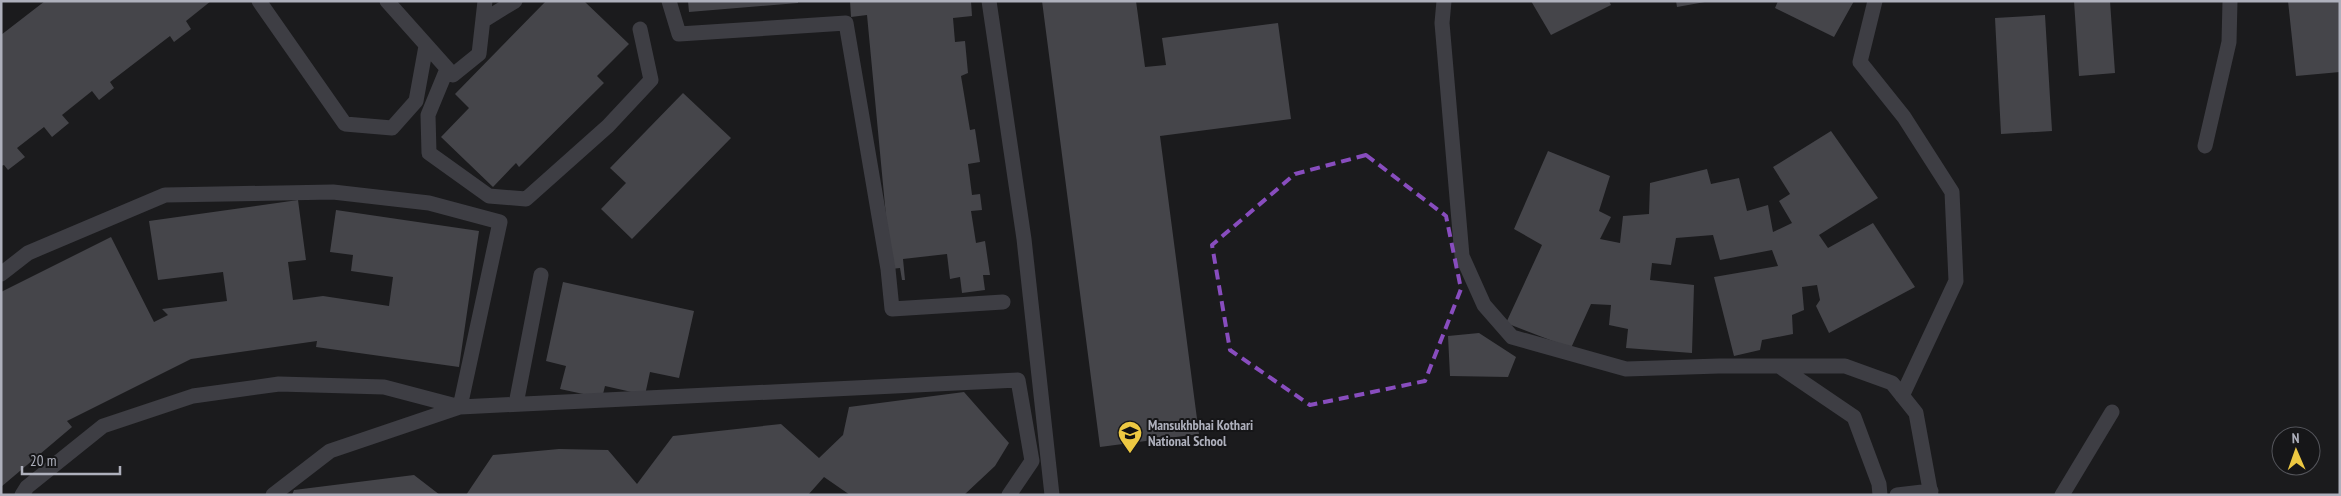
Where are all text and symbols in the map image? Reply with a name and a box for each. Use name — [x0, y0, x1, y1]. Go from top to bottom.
place label: Mansukhbhai Kothari National School — [1148, 416, 1253, 450]
school or university icon: Mansukhbhai Kothari National School — [1117, 420, 1143, 454]
north arrow — [2271, 426, 2321, 476]
text: N — [2291, 429, 2300, 447]
scale bar — [22, 444, 120, 476]
text: 20 m — [30, 451, 56, 470]

